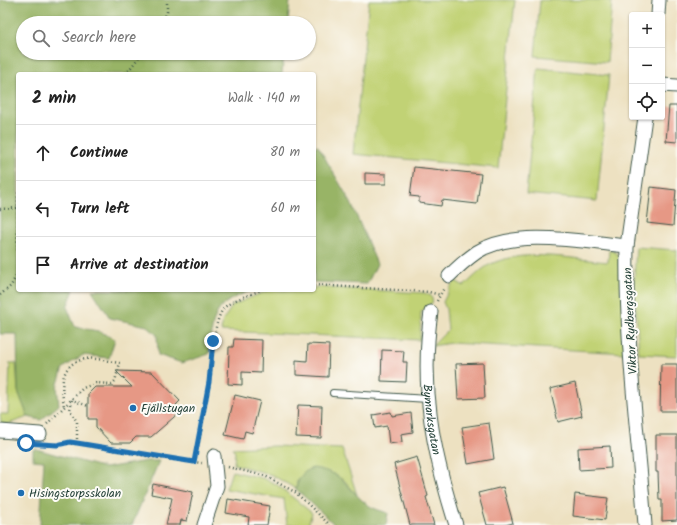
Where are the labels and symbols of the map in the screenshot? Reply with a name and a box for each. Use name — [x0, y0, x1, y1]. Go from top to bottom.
street label: Viktor Rydbergsgatan — [618, 267, 643, 375]
route end — [204, 332, 222, 350]
street label: Bymarksgatan — [417, 384, 446, 457]
place label: Fjällstugan — [141, 399, 195, 418]
marker: Fjällstugan — [128, 403, 138, 413]
route start — [17, 434, 35, 452]
place label: Hisingstorpsskolan — [29, 484, 121, 503]
marker: Hisingstorpsskolan — [16, 488, 26, 498]

